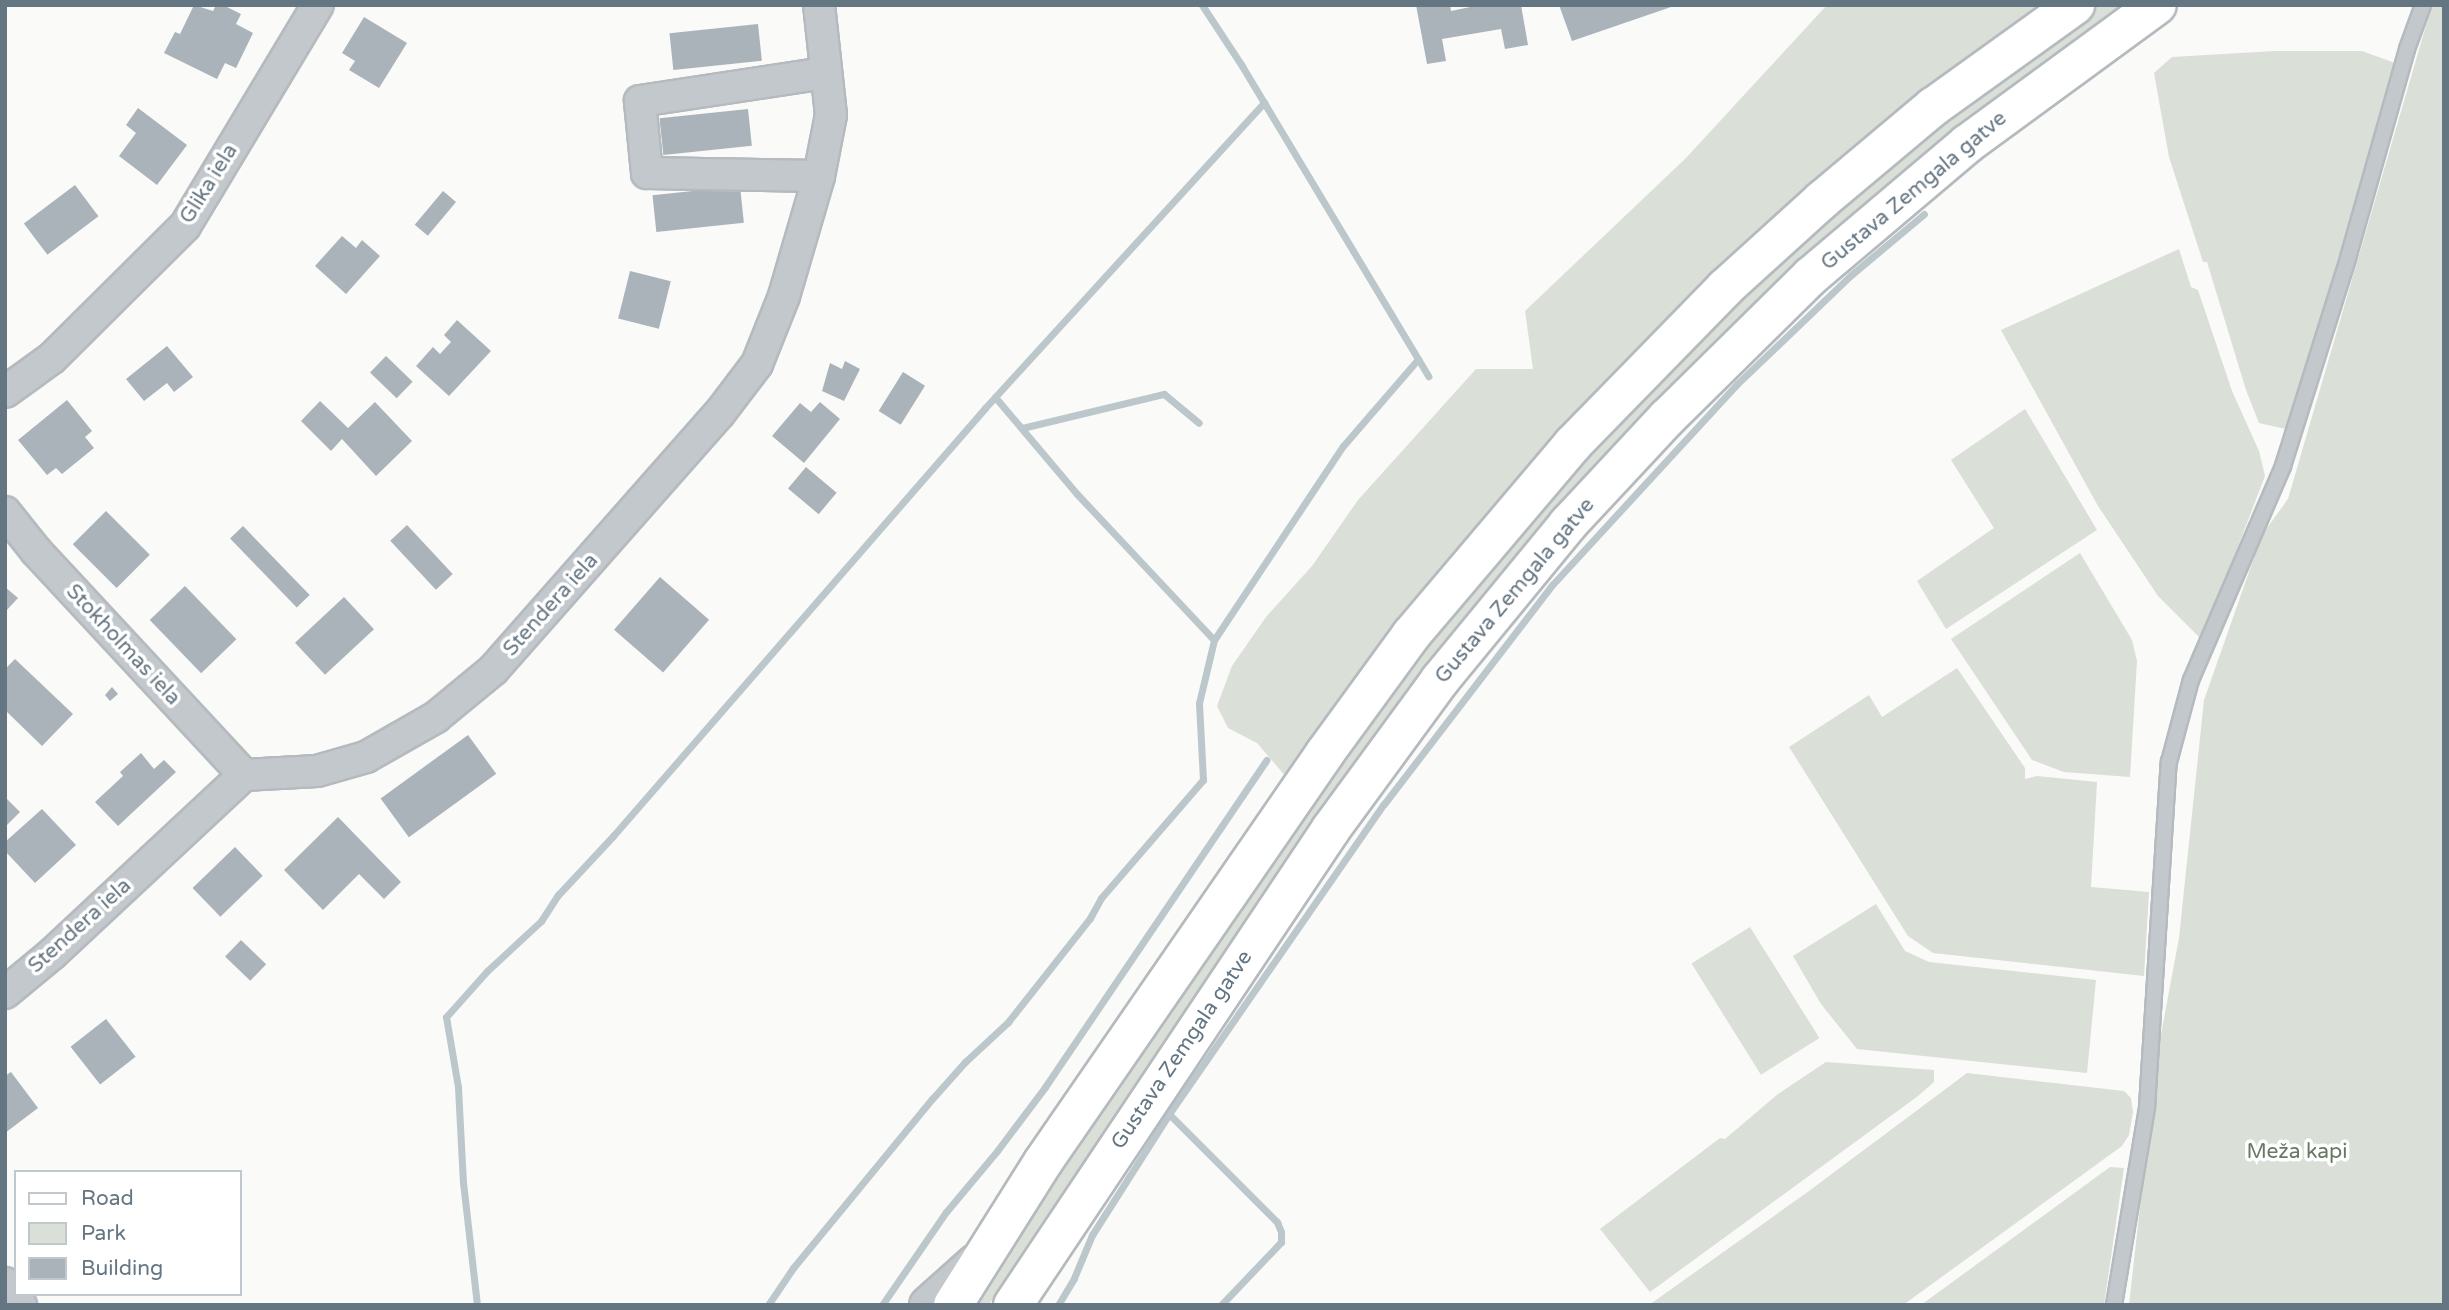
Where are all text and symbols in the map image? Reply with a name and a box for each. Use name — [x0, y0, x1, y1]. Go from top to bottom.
street label: Gustava Zemgala gatve — [1816, 106, 2012, 276]
street label: Glika iela — [175, 140, 243, 228]
street label: Gustava Zemgala gatve — [1430, 493, 1600, 689]
street label: Stendera iela — [498, 548, 604, 662]
street label: Stokholmas iela — [61, 579, 185, 711]
street label: Stendera iela — [23, 873, 137, 979]
street label: Gustava Zemgala gatve — [1106, 946, 1258, 1154]
park label: Meža kapi — [2246, 1139, 2348, 1165]
legend — [14, 1170, 242, 1296]
text: Road — [81, 1186, 134, 1211]
text: Park — [81, 1221, 126, 1246]
text: Building — [81, 1256, 163, 1281]

